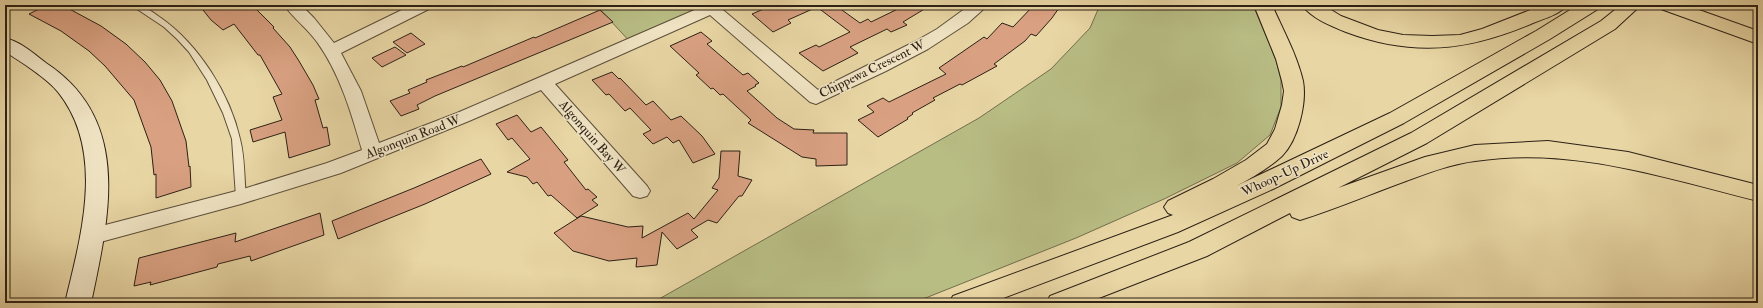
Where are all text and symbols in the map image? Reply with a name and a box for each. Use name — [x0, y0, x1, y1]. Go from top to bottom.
street label: Chippewa Crescent W — [816, 36, 929, 103]
street label: Algonquin Bay W — [554, 96, 629, 178]
street label: Algonquin Road W — [362, 111, 463, 163]
street label: Whoop-Up Drive — [1238, 146, 1332, 202]

